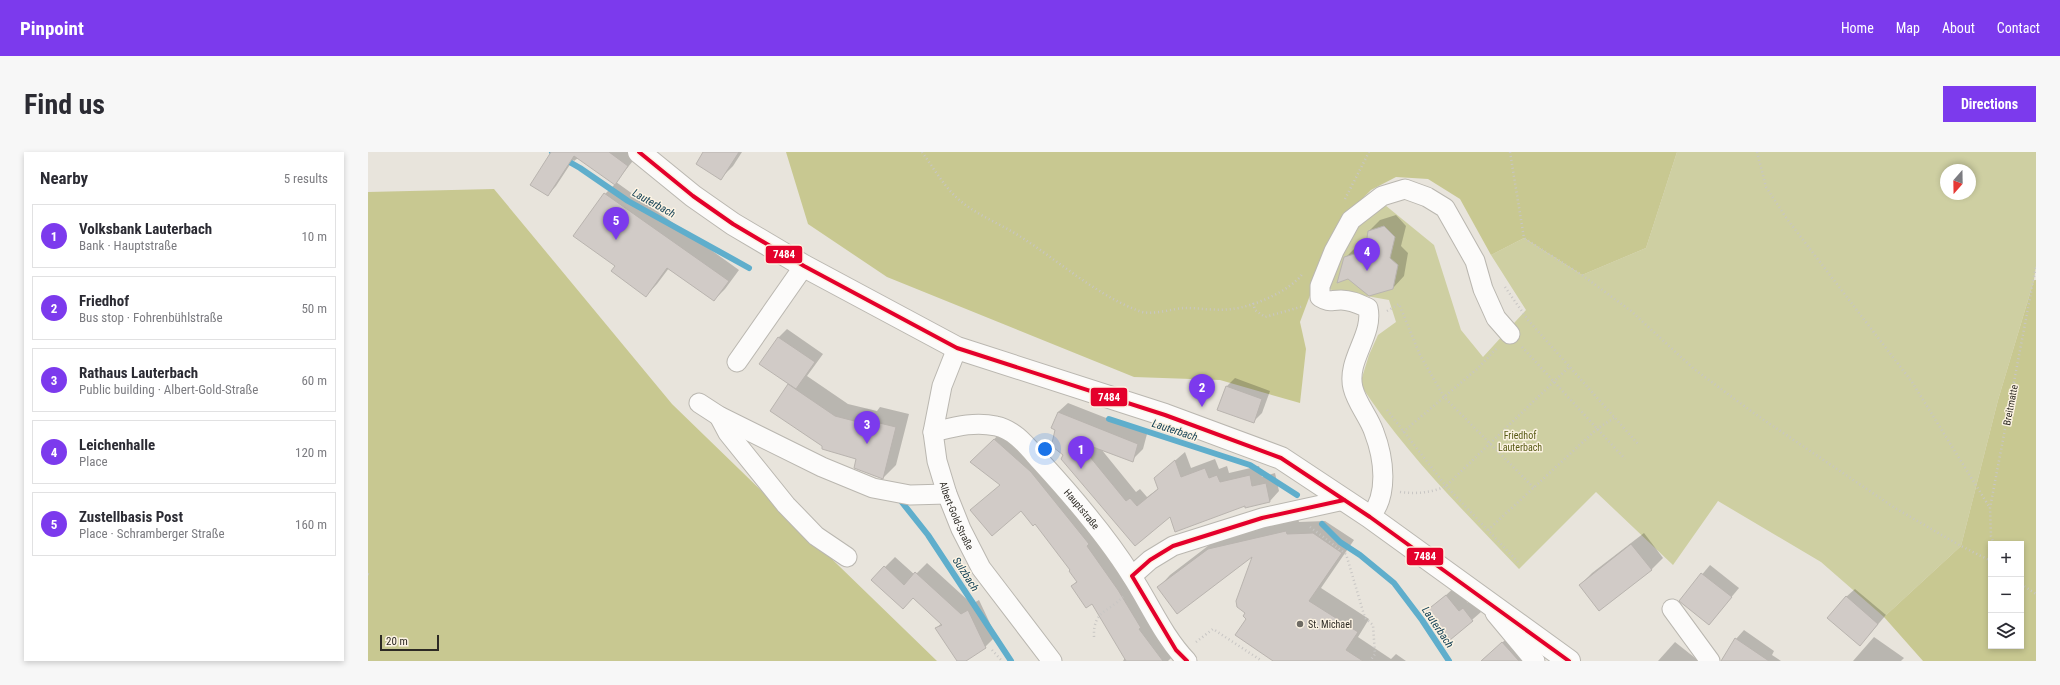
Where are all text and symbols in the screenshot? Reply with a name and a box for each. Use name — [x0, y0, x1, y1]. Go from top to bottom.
text: Pinpoint — [20, 17, 84, 40]
text: Home — [1841, 20, 1874, 36]
text: Map — [1896, 20, 1920, 36]
text: About — [1942, 20, 1975, 36]
text: Contact — [1997, 20, 2040, 36]
button: Directions — [1943, 86, 2036, 122]
text: Find us — [24, 88, 105, 121]
north arrow — [1940, 164, 1976, 200]
text: Nearby — [40, 168, 88, 188]
text: 5 results — [284, 171, 328, 186]
water label: Lauterbach — [630, 186, 678, 221]
pin: 5 — [603, 207, 629, 240]
text: Volksbank Lauterbach — [79, 220, 212, 238]
text: 1 — [51, 229, 57, 244]
text: 10 m — [301, 229, 327, 244]
text: Bank · Hauptstraße — [79, 238, 177, 253]
pin: 4 — [1354, 238, 1380, 271]
line badge: 7484 — [765, 245, 803, 264]
text: 7484 — [773, 248, 796, 261]
text: Friedhof — [79, 292, 129, 310]
text: 2 — [51, 301, 57, 316]
text: 50 m — [301, 301, 327, 316]
text: Bus stop · Fohrenbühlstraße — [79, 310, 223, 325]
text: Rathaus Lauterbach — [79, 364, 198, 382]
text: 3 — [51, 373, 57, 388]
text: 60 m — [301, 373, 327, 388]
pin: 2 — [1189, 374, 1215, 407]
text: Public building · Albert-Gold-Straße — [79, 382, 258, 397]
street label: Breitmatte — [2001, 383, 2020, 426]
line badge: 7484 — [1090, 387, 1128, 407]
text: 7484 — [1098, 391, 1121, 404]
pin: 3 — [854, 411, 880, 444]
water label: Lauterbach — [1150, 417, 1199, 444]
park label: Friedhof Lauterbach — [1498, 430, 1542, 453]
text: Leichenhalle — [79, 436, 155, 454]
pin: 1 — [1068, 436, 1094, 469]
your location — [1035, 439, 1055, 459]
text: 4 — [51, 445, 57, 460]
text: 120 m — [295, 445, 327, 460]
text: Place — [79, 454, 108, 469]
street label: Albert-Gold-Straße — [938, 480, 976, 552]
street label: Hauptstraße — [1062, 487, 1102, 532]
text: Zustellbasis Post — [79, 508, 183, 526]
text: 5 — [51, 517, 57, 532]
text: 160 m — [295, 517, 327, 532]
text: Place · Schramberger Straße — [79, 526, 225, 541]
map controls — [1988, 541, 2024, 649]
button: + — [1988, 541, 2024, 577]
line badge: 7484 — [1406, 547, 1444, 566]
text: 7484 — [1414, 550, 1437, 563]
water label: Sulzbach — [950, 555, 981, 594]
button: − — [1988, 577, 2024, 613]
water label: Lauterbach — [1419, 604, 1456, 650]
button: layers — [1988, 613, 2024, 649]
marker: St. Michael — [1295, 619, 1305, 629]
place label: St. Michael — [1308, 619, 1352, 630]
scale bar — [380, 633, 439, 652]
text: 20 m — [386, 635, 408, 648]

